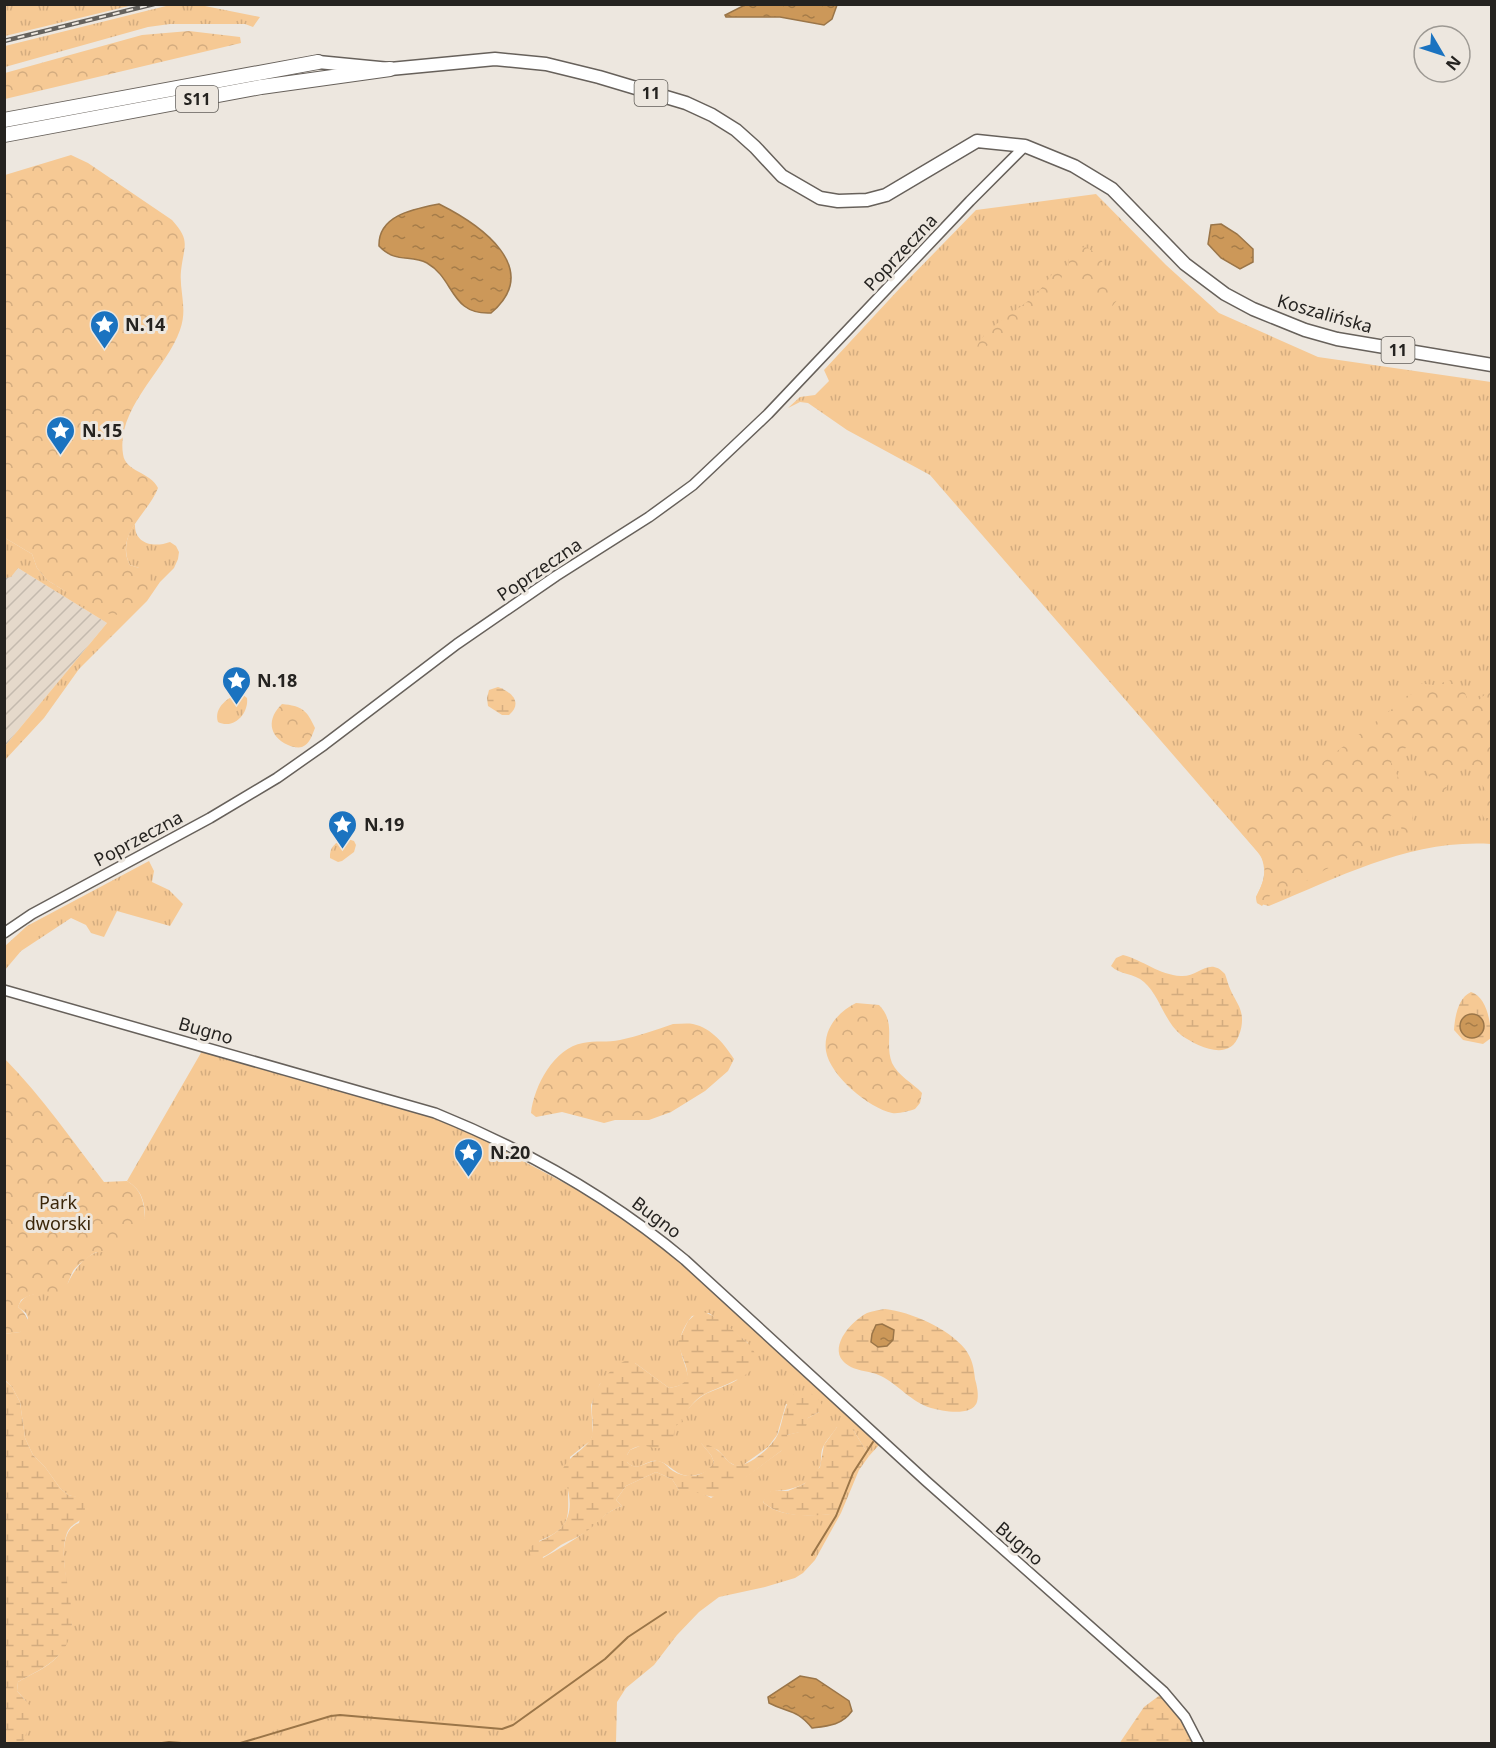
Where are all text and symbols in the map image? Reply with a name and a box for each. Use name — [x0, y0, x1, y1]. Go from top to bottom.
north arrow — [1412, 24, 1472, 84]
text: N — [1441, 51, 1466, 75]
road number: 11 — [634, 80, 668, 106]
road number: S11 — [176, 86, 218, 112]
street label: Poprzeczna — [858, 208, 942, 296]
street label: Koszalińska — [1275, 288, 1375, 338]
place icon: N.14 — [88, 308, 120, 350]
place label: N.14 — [125, 312, 165, 336]
road number: 11 — [1382, 337, 1414, 363]
place icon: N.15 — [45, 414, 77, 456]
place label: N.15 — [82, 418, 122, 442]
street label: Poprzeczna — [492, 532, 586, 606]
place icon: N.18 — [220, 664, 252, 706]
place label: N.18 — [257, 668, 297, 692]
street label: Poprzeczna — [89, 805, 187, 871]
place icon: N.19 — [327, 808, 359, 850]
place label: N.19 — [364, 812, 404, 836]
street label: Bugno — [176, 1011, 236, 1049]
place icon: N.20 — [453, 1136, 485, 1178]
place label: N.20 — [490, 1140, 530, 1164]
park label: Park dworski — [25, 1190, 91, 1235]
street label: Bugno — [627, 1191, 687, 1243]
street label: Bugno — [991, 1516, 1049, 1570]

